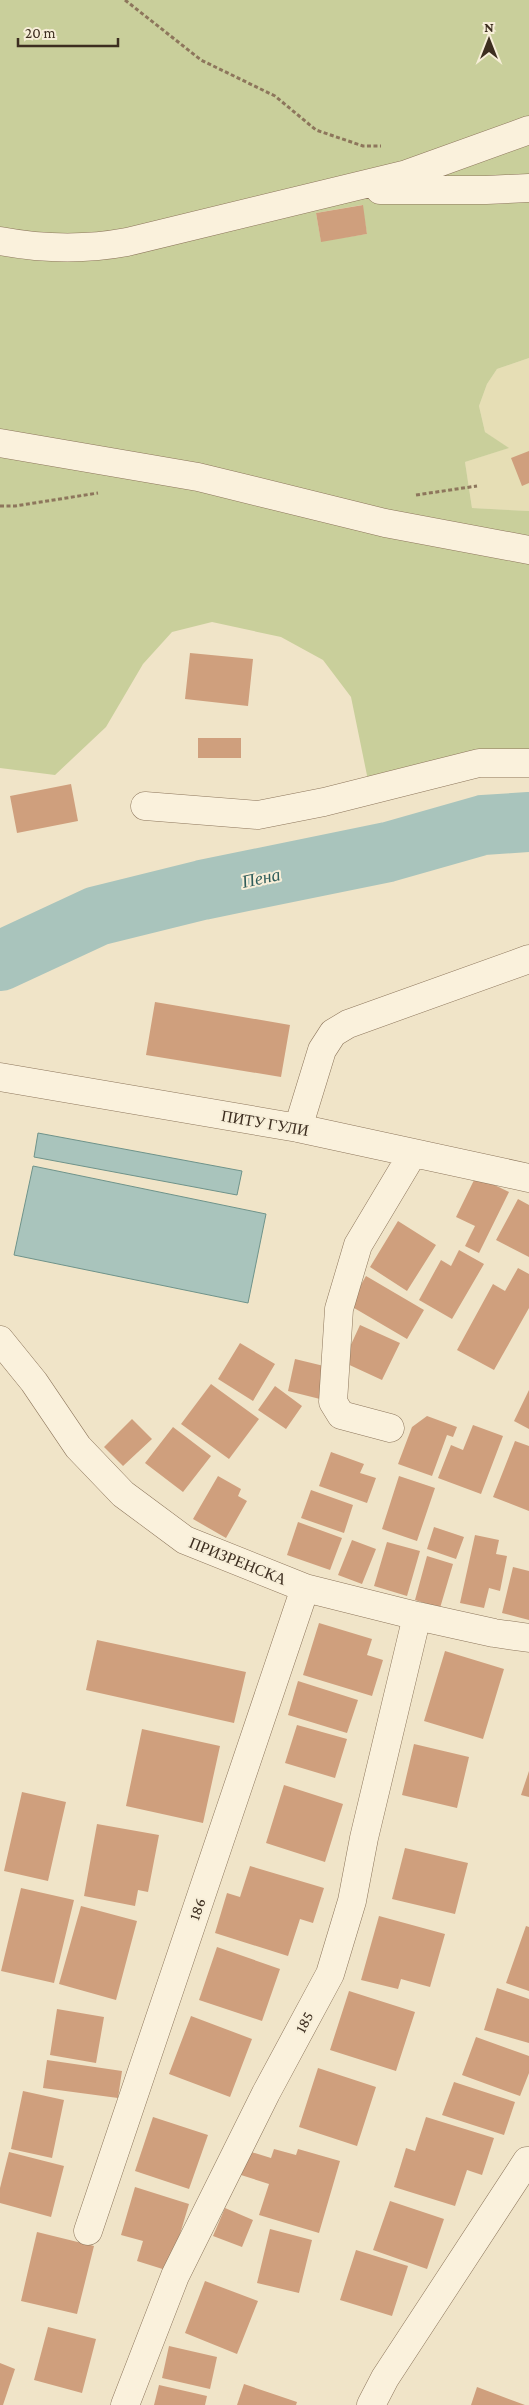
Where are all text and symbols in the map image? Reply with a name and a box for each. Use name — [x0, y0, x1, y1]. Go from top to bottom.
scale bar — [18, 15, 118, 47]
north arrow — [464, 15, 514, 65]
text: N — [484, 19, 494, 35]
text: 20 m — [25, 25, 56, 41]
water label: Пена — [239, 864, 282, 892]
street label: ПИТУ ГУЛИ — [220, 1107, 310, 1139]
street label: ПРИЗРЕНСКА — [187, 1534, 289, 1588]
street label: 186 — [185, 1896, 209, 1922]
street label: 185 — [292, 2009, 316, 2035]

